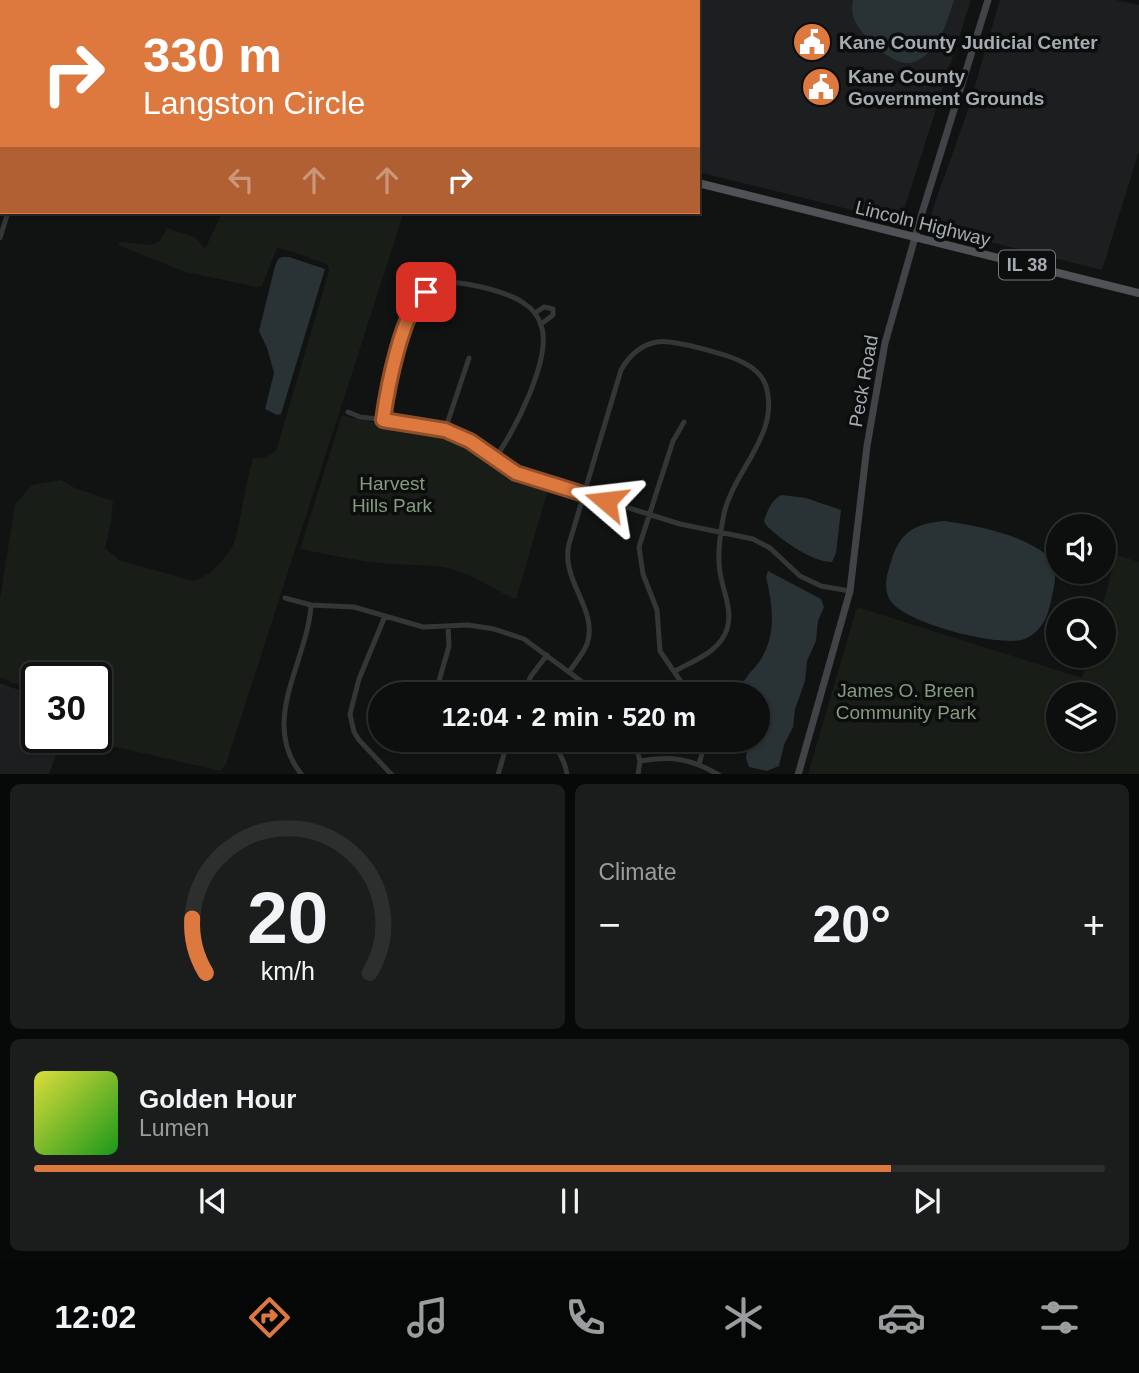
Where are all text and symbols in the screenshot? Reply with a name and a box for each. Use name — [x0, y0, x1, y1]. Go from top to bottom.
public building icon: Kane County Judicial Center — [791, 21, 833, 63]
icon: right — [28, 28, 119, 119]
text: 330 m — [143, 28, 282, 82]
place label: Kane County Judicial Center — [839, 32, 1098, 53]
public building icon: Kane County Government Grounds — [800, 66, 842, 108]
place label: Kane County Government Grounds — [848, 66, 1044, 109]
text: Langston Circle — [143, 85, 365, 121]
icon: left — [222, 161, 260, 199]
icon: ahead — [295, 161, 333, 199]
icon: ahead — [368, 161, 406, 199]
icon: right — [441, 161, 479, 199]
street label: Lincoln Highway — [853, 197, 993, 251]
road number: IL 38 — [999, 250, 1055, 279]
pin — [396, 262, 456, 322]
icon: arrive — [407, 273, 445, 311]
street label: Peck Road — [845, 333, 882, 429]
position arrow — [569, 464, 643, 538]
park label: Harvest Hills Park — [352, 473, 433, 516]
map controls — [1046, 514, 1116, 752]
button: sound — [1046, 514, 1116, 584]
button: search — [1046, 598, 1116, 668]
speed limit sign: 30 — [21, 662, 112, 753]
park label: James O. Breen Community Park — [836, 680, 977, 723]
button: layers — [1046, 682, 1116, 752]
text: 12:04 · 2 min · 520 m — [442, 702, 696, 732]
text: Climate — [599, 859, 676, 885]
text: 20 — [247, 877, 328, 958]
text: 20° — [812, 895, 891, 953]
text: − — [599, 904, 621, 946]
text: + — [1083, 904, 1105, 946]
text: km/h — [260, 956, 314, 984]
text: Golden Hour — [139, 1084, 296, 1114]
text: Lumen — [139, 1115, 209, 1141]
icon: previous — [194, 1182, 232, 1220]
icon: pause — [551, 1182, 589, 1220]
icon: next — [908, 1182, 946, 1220]
icon: directions — [245, 1293, 294, 1342]
icon: music — [403, 1293, 452, 1342]
icon: phone — [561, 1293, 610, 1342]
icon: climate — [719, 1293, 768, 1342]
icon: car — [877, 1293, 926, 1342]
icon: filters — [1035, 1293, 1084, 1342]
text: 12:02 — [55, 1299, 136, 1335]

